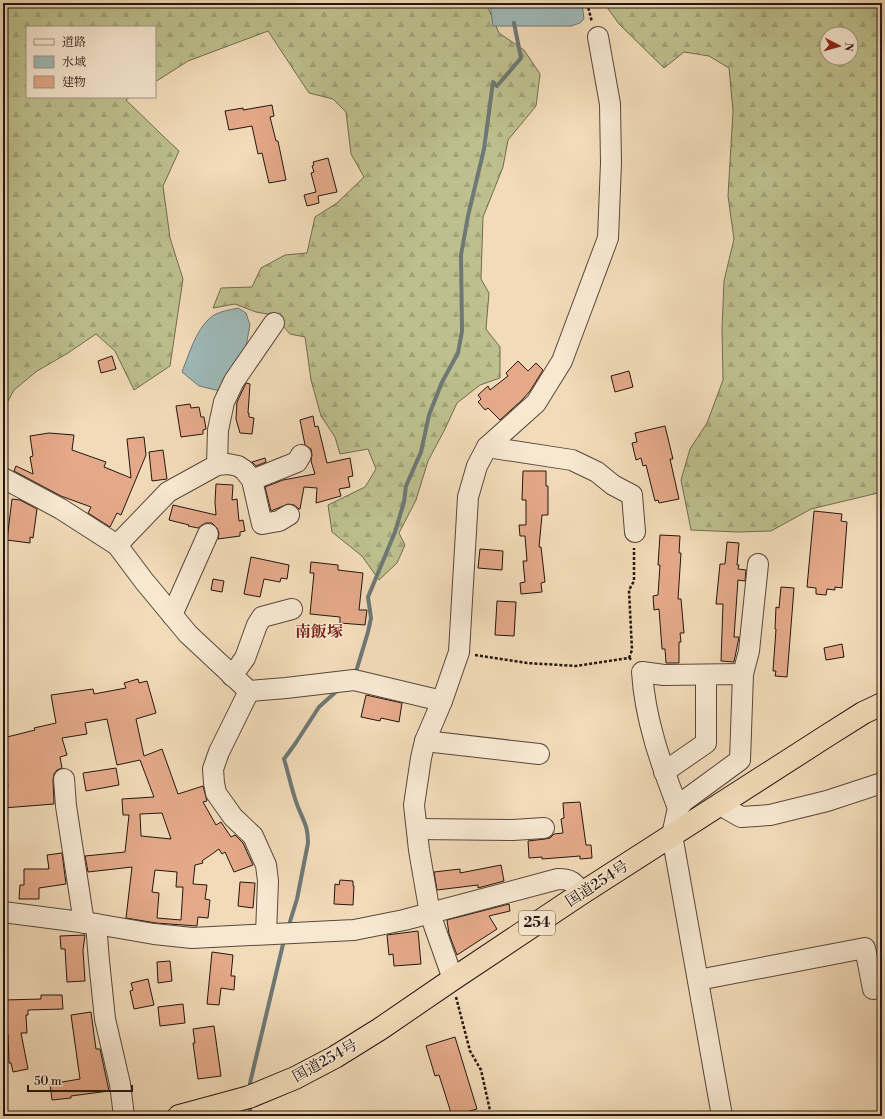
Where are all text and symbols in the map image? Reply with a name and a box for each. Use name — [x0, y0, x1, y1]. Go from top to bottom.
legend — [26, 26, 156, 98]
north arrow — [819, 26, 859, 66]
text: 道路 — [62, 35, 86, 50]
text: N — [841, 42, 855, 52]
text: 水域 — [62, 55, 86, 70]
text: 建物 — [62, 75, 86, 90]
district label: 南飯塚 — [295, 622, 343, 642]
street label: 国道254号 — [562, 857, 632, 911]
road number: 254 — [519, 911, 555, 935]
street label: 国道254号 — [289, 1035, 361, 1087]
scale bar — [28, 1067, 132, 1093]
text: 50 m — [34, 1074, 62, 1089]

